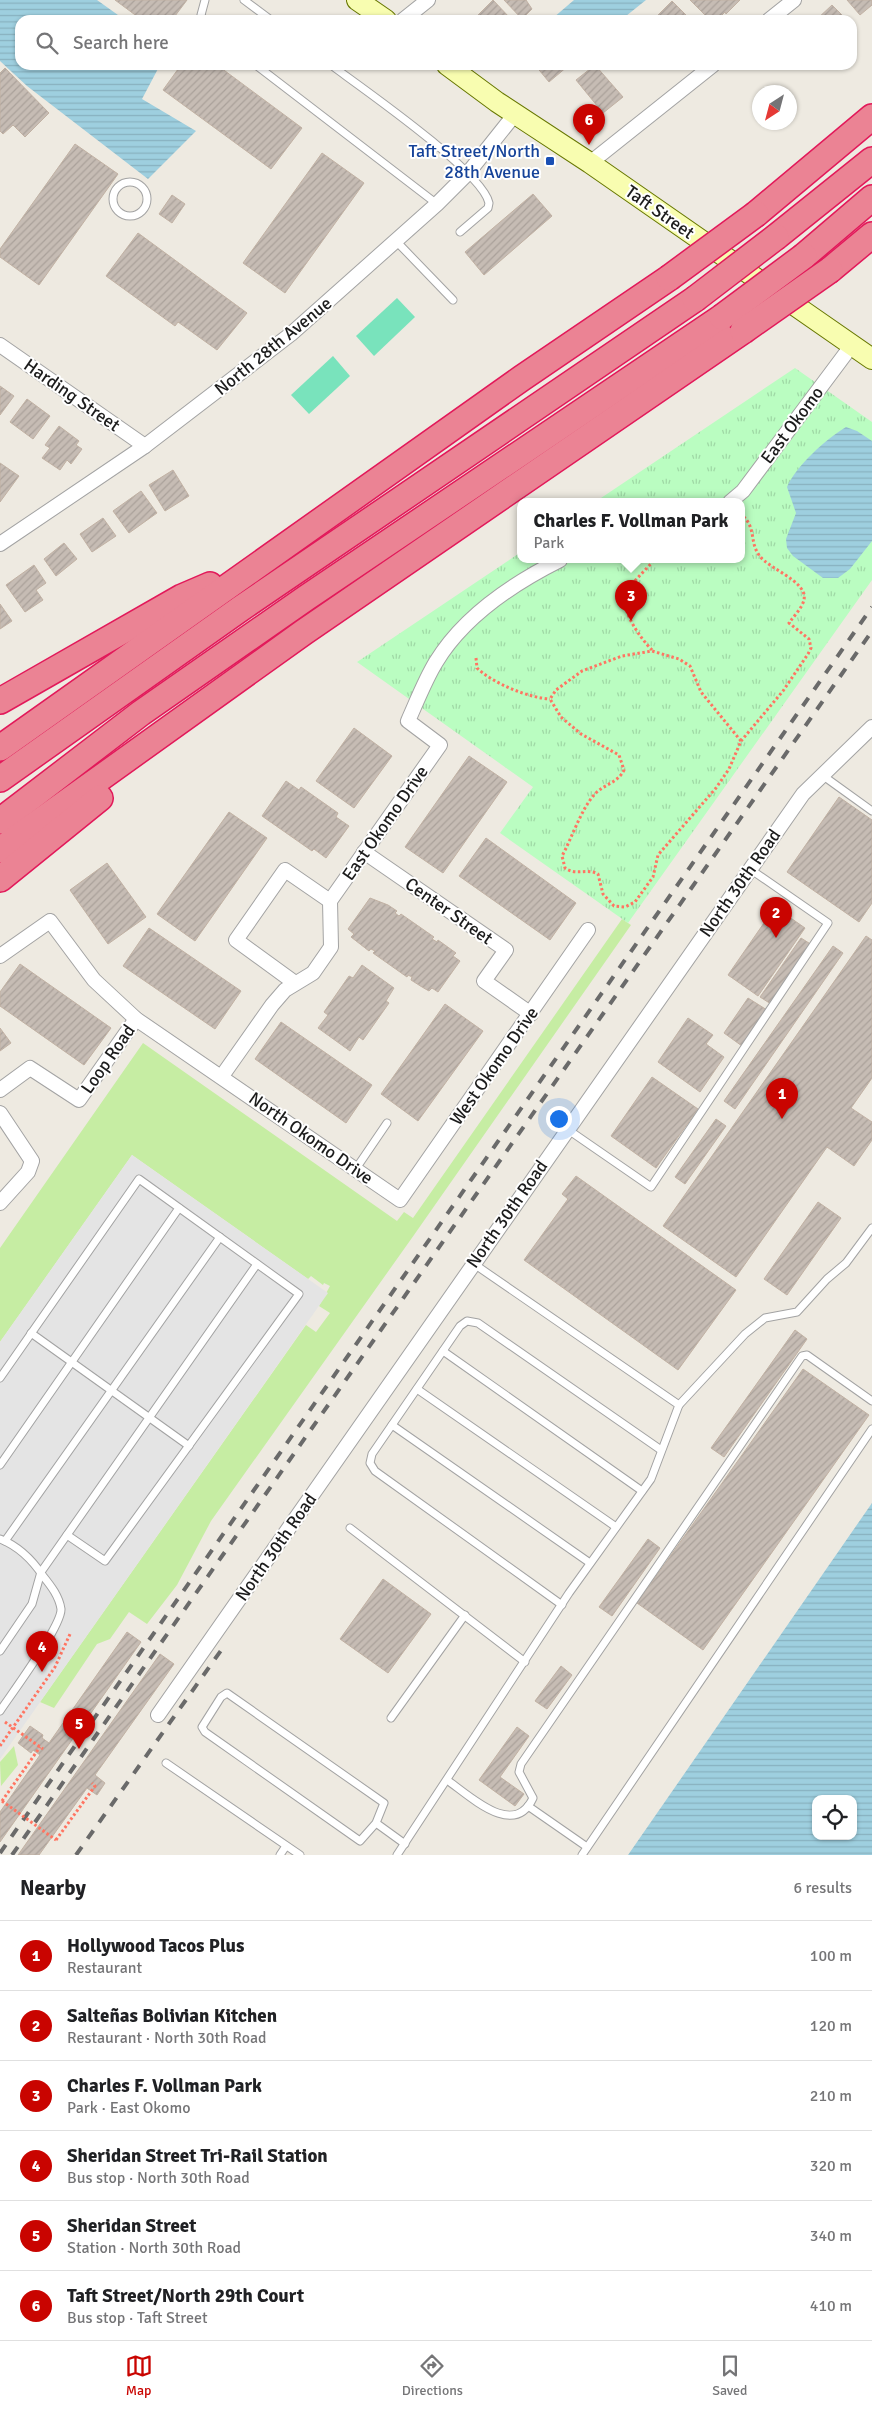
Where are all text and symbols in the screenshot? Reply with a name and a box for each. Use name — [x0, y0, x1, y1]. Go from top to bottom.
search box — [15, 15, 857, 70]
icon: search — [33, 29, 61, 57]
text: Search here — [73, 31, 169, 55]
north arrow — [752, 85, 797, 130]
pin: 6 — [573, 104, 605, 145]
place label: Taft Street/North 28th Avenue — [408, 140, 540, 183]
marker: Taft Street/North 28th Avenue — [544, 155, 556, 167]
street label: Taft Street — [621, 180, 699, 244]
street label: North 28th Avenue — [210, 292, 336, 400]
street label: Harding Street — [20, 354, 124, 436]
street label: East Okomo — [756, 382, 828, 468]
popup — [517, 498, 745, 563]
text: Charles F. Vollman Park — [534, 509, 728, 533]
text: Park — [534, 533, 564, 553]
pin: 3 — [615, 580, 647, 621]
street label: East Okomo Drive — [337, 761, 433, 885]
street label: North 30th Road — [695, 825, 785, 941]
street label: Center Street — [401, 873, 497, 949]
pin: 2 — [760, 897, 792, 938]
street label: West Okomo Drive — [445, 1003, 543, 1129]
street label: Loop Road — [76, 1020, 140, 1098]
pin: 1 — [766, 1078, 798, 1119]
street label: North Okomo Drive — [245, 1087, 377, 1189]
your location — [546, 1106, 572, 1132]
street label: North 30th Road — [462, 1156, 552, 1272]
street label: North 30th Road — [231, 1489, 321, 1605]
pin: 4 — [26, 1631, 58, 1672]
pin: 5 — [63, 1708, 95, 1749]
map controls — [812, 1795, 857, 1840]
button: locate — [812, 1795, 857, 1840]
text: Nearby — [20, 1875, 86, 1901]
text: 6 results — [793, 1878, 852, 1898]
text: Hollywood Tacos Plus — [67, 1934, 244, 1958]
text: 1 — [32, 1946, 40, 1966]
text: 100 m — [810, 1946, 852, 1966]
text: Restaurant — [67, 1958, 142, 1978]
text: Salteñas Bolivian Kitchen — [67, 2004, 277, 2028]
text: 2 — [32, 2016, 40, 2036]
text: 120 m — [810, 2016, 852, 2036]
text: Restaurant · North 30th Road — [67, 2028, 267, 2048]
text: Charles F. Vollman Park — [67, 2074, 262, 2098]
text: 3 — [32, 2086, 40, 2106]
text: 210 m — [810, 2086, 852, 2106]
text: Park · East Okomo — [67, 2098, 190, 2118]
text: Sheridan Street Tri-Rail Station — [67, 2144, 328, 2168]
text: 4 — [32, 2156, 40, 2176]
text: 320 m — [810, 2156, 852, 2176]
text: Bus stop · North 30th Road — [67, 2168, 250, 2188]
text: Sheridan Street — [67, 2214, 196, 2238]
text: 5 — [32, 2226, 40, 2246]
text: 340 m — [810, 2226, 852, 2246]
text: Station · North 30th Road — [67, 2238, 241, 2258]
text: Taft Street/North 29th Court — [67, 2284, 304, 2308]
text: 6 — [32, 2296, 40, 2316]
text: 410 m — [810, 2296, 852, 2316]
text: Bus stop · Taft Street — [67, 2308, 208, 2328]
tab: Map — [125, 2352, 153, 2399]
tab: Directions — [402, 2352, 463, 2399]
tab: Saved — [712, 2352, 747, 2399]

